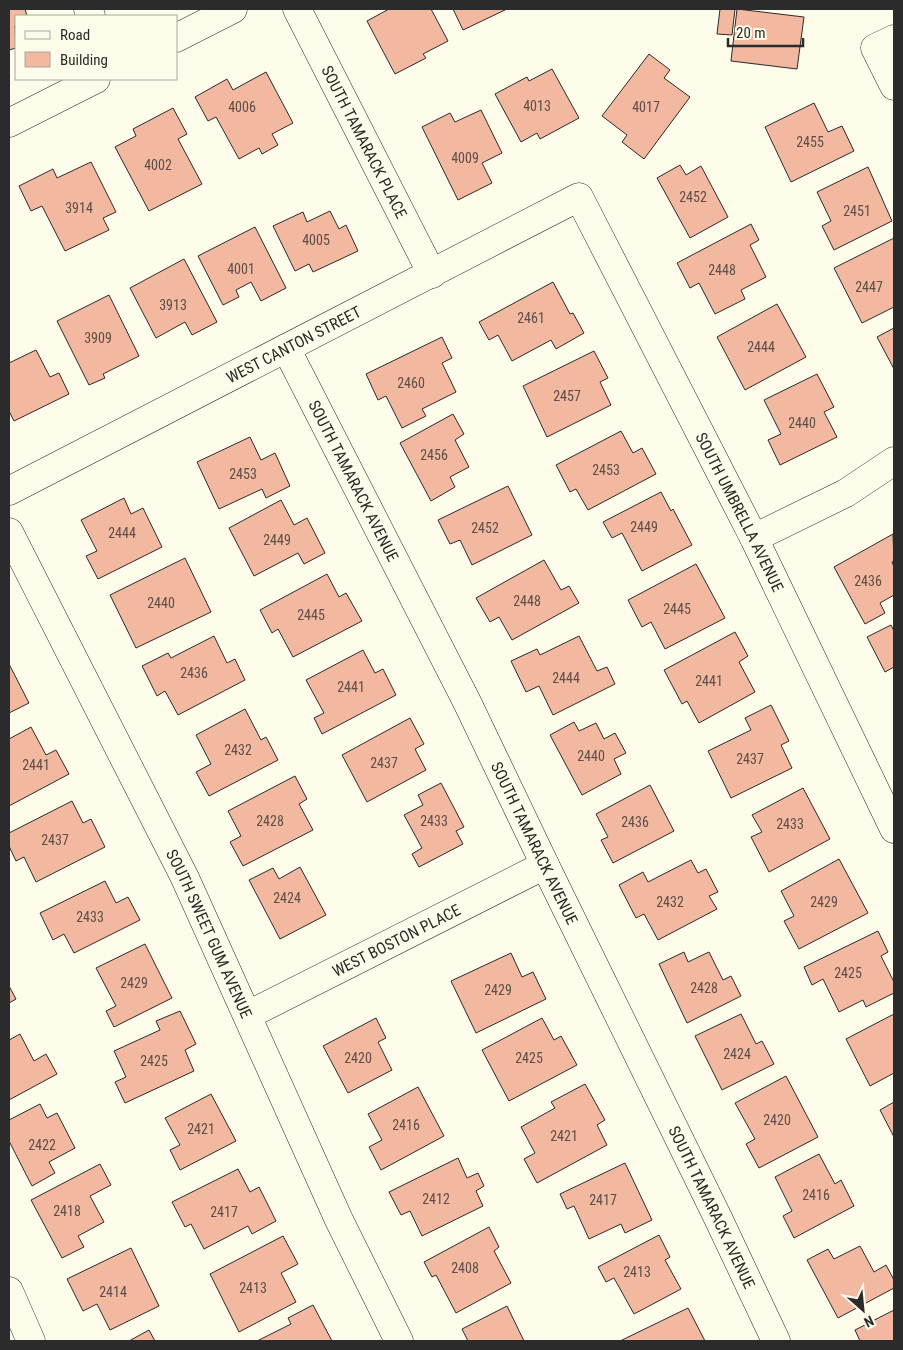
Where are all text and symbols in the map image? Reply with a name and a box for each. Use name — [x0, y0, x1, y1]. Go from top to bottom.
legend — [15, 15, 178, 80]
scale bar — [728, 15, 803, 47]
text: 20 m — [736, 24, 766, 42]
text: Road — [60, 26, 90, 44]
text: Building — [60, 51, 108, 69]
street label: SOUTH TAMARACK PLACE — [317, 62, 411, 222]
house number: 4013 — [523, 98, 551, 114]
house number: 4006 — [228, 99, 256, 115]
house number: 4017 — [632, 99, 660, 115]
house number: 2455 — [796, 134, 824, 150]
house number: 4009 — [451, 150, 479, 166]
house number: 4002 — [144, 157, 172, 173]
house number: 2452 — [679, 189, 707, 205]
house number: 3914 — [65, 200, 93, 216]
house number: 2451 — [843, 203, 871, 219]
house number: 4005 — [302, 232, 330, 248]
house number: 4001 — [227, 261, 255, 277]
house number: 2448 — [708, 262, 736, 278]
house number: 2447 — [855, 279, 883, 295]
house number: 3913 — [159, 297, 187, 313]
street label: WEST CANTON STREET — [223, 302, 364, 387]
house number: 2461 — [517, 310, 545, 326]
house number: 3909 — [84, 330, 112, 346]
house number: 2444 — [747, 339, 775, 355]
house number: 2460 — [397, 375, 425, 391]
house number: 2457 — [553, 388, 581, 404]
street label: SOUTH TAMARACK AVENUE — [304, 397, 402, 565]
house number: 2440 — [788, 415, 816, 431]
street label: SOUTH UMBRELLA AVENUE — [691, 429, 787, 595]
house number: 2456 — [420, 447, 448, 463]
house number: 2453 — [592, 462, 620, 478]
house number: 2453 — [229, 466, 257, 482]
house number: 2449 — [630, 519, 658, 535]
house number: 2452 — [471, 520, 499, 536]
house number: 2444 — [108, 525, 136, 541]
house number: 2449 — [263, 532, 291, 548]
house number: 2436 — [854, 573, 882, 589]
house number: 2448 — [513, 593, 541, 609]
house number: 2440 — [147, 595, 175, 611]
house number: 2445 — [663, 601, 691, 617]
house number: 2445 — [297, 607, 325, 623]
house number: 2436 — [180, 665, 208, 681]
house number: 2444 — [552, 670, 580, 686]
house number: 2441 — [695, 673, 723, 689]
house number: 2441 — [337, 679, 365, 695]
house number: 2432 — [224, 742, 252, 758]
house number: 2440 — [577, 748, 605, 764]
house number: 2437 — [736, 751, 764, 767]
house number: 2437 — [370, 755, 398, 771]
house number: 2441 — [22, 757, 50, 773]
street label: SOUTH TAMARACK AVENUE — [487, 759, 582, 928]
house number: 2428 — [256, 813, 284, 829]
house number: 2433 — [420, 813, 448, 829]
house number: 2436 — [621, 814, 649, 830]
house number: 2433 — [776, 816, 804, 832]
house number: 2437 — [41, 832, 69, 848]
street label: SOUTH SWEET GUM AVENUE — [162, 846, 256, 1021]
house number: 2424 — [273, 890, 301, 906]
house number: 2432 — [656, 894, 684, 910]
house number: 2429 — [810, 894, 838, 910]
street label: WEST BOSTON PLACE — [329, 900, 464, 981]
house number: 2433 — [76, 909, 104, 925]
house number: 2425 — [834, 965, 862, 981]
house number: 2429 — [120, 975, 148, 991]
house number: 2428 — [690, 980, 718, 996]
house number: 2429 — [484, 982, 512, 998]
house number: 2424 — [723, 1046, 751, 1062]
house number: 2420 — [344, 1050, 372, 1066]
house number: 2425 — [515, 1050, 543, 1066]
house number: 2425 — [140, 1053, 168, 1069]
house number: 2420 — [763, 1112, 791, 1128]
house number: 2416 — [392, 1117, 420, 1133]
house number: 2421 — [187, 1121, 215, 1137]
street label: SOUTH TAMARACK AVENUE — [664, 1123, 759, 1292]
house number: 2421 — [550, 1128, 578, 1144]
house number: 2422 — [28, 1137, 56, 1153]
house number: 2416 — [802, 1187, 830, 1203]
house number: 2412 — [422, 1191, 450, 1207]
house number: 2417 — [589, 1192, 617, 1208]
house number: 2418 — [53, 1203, 81, 1219]
house number: 2417 — [210, 1204, 238, 1220]
house number: 2408 — [451, 1260, 479, 1276]
house number: 2413 — [623, 1264, 651, 1280]
house number: 2413 — [239, 1280, 267, 1296]
house number: 2414 — [99, 1284, 127, 1300]
north arrow — [838, 1285, 888, 1335]
text: N — [861, 1313, 876, 1331]

